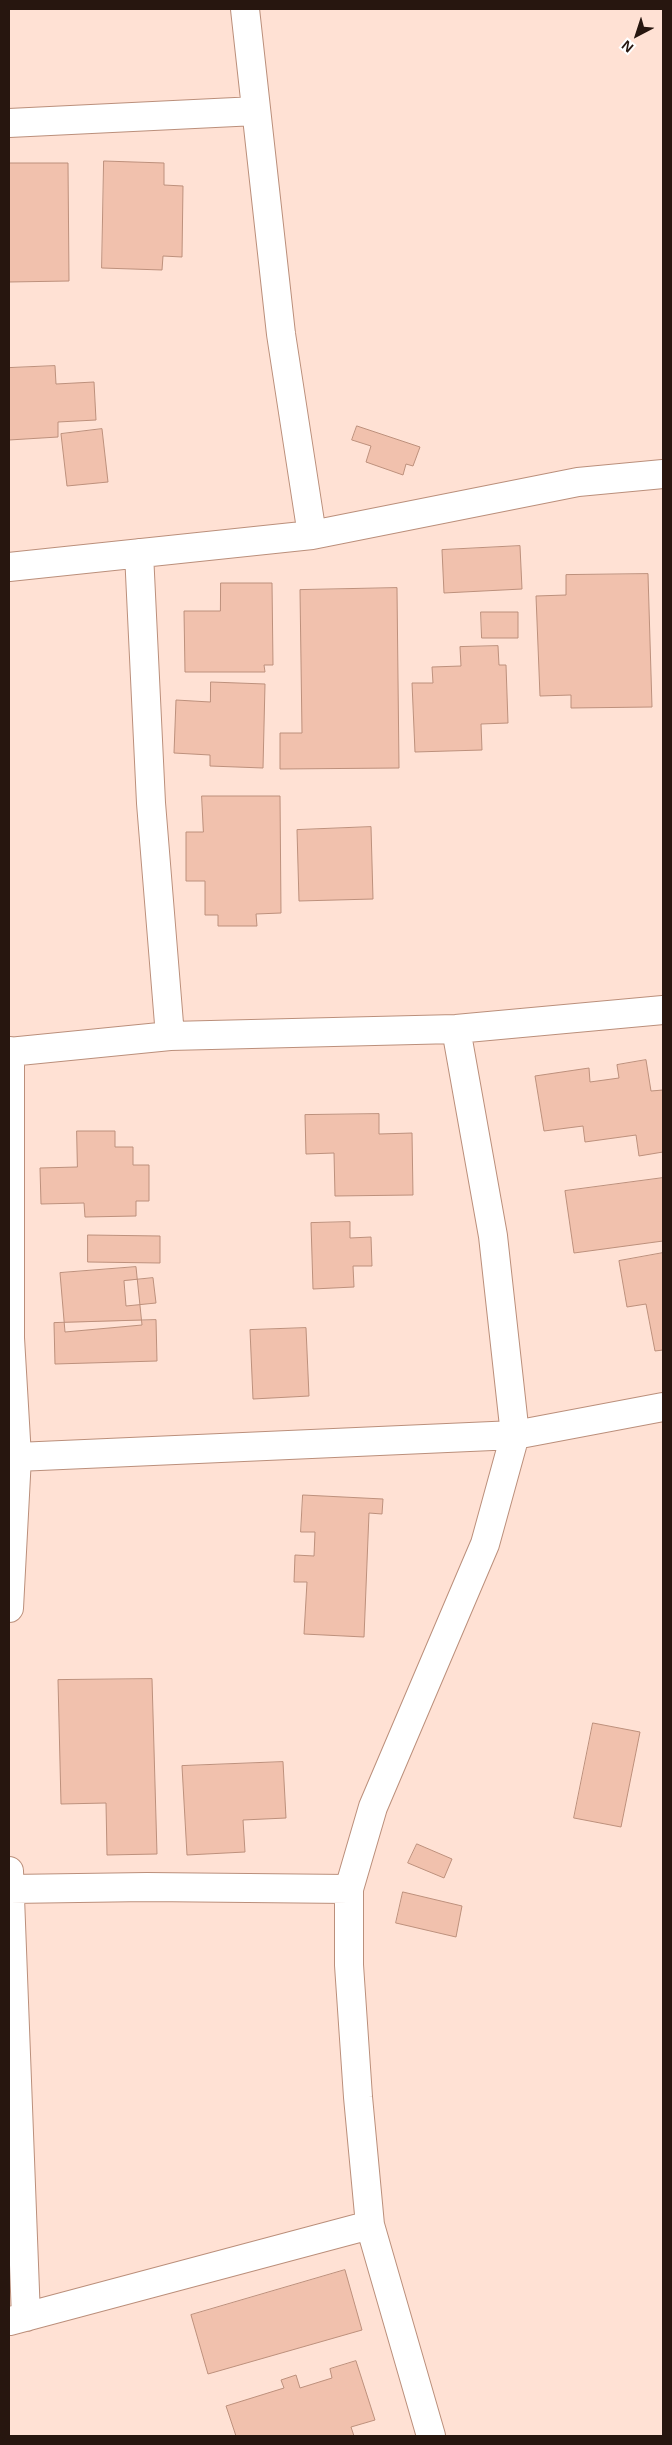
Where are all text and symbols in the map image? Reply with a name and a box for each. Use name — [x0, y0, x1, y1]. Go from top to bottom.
north arrow — [612, 10, 662, 60]
text: N — [618, 37, 636, 56]

